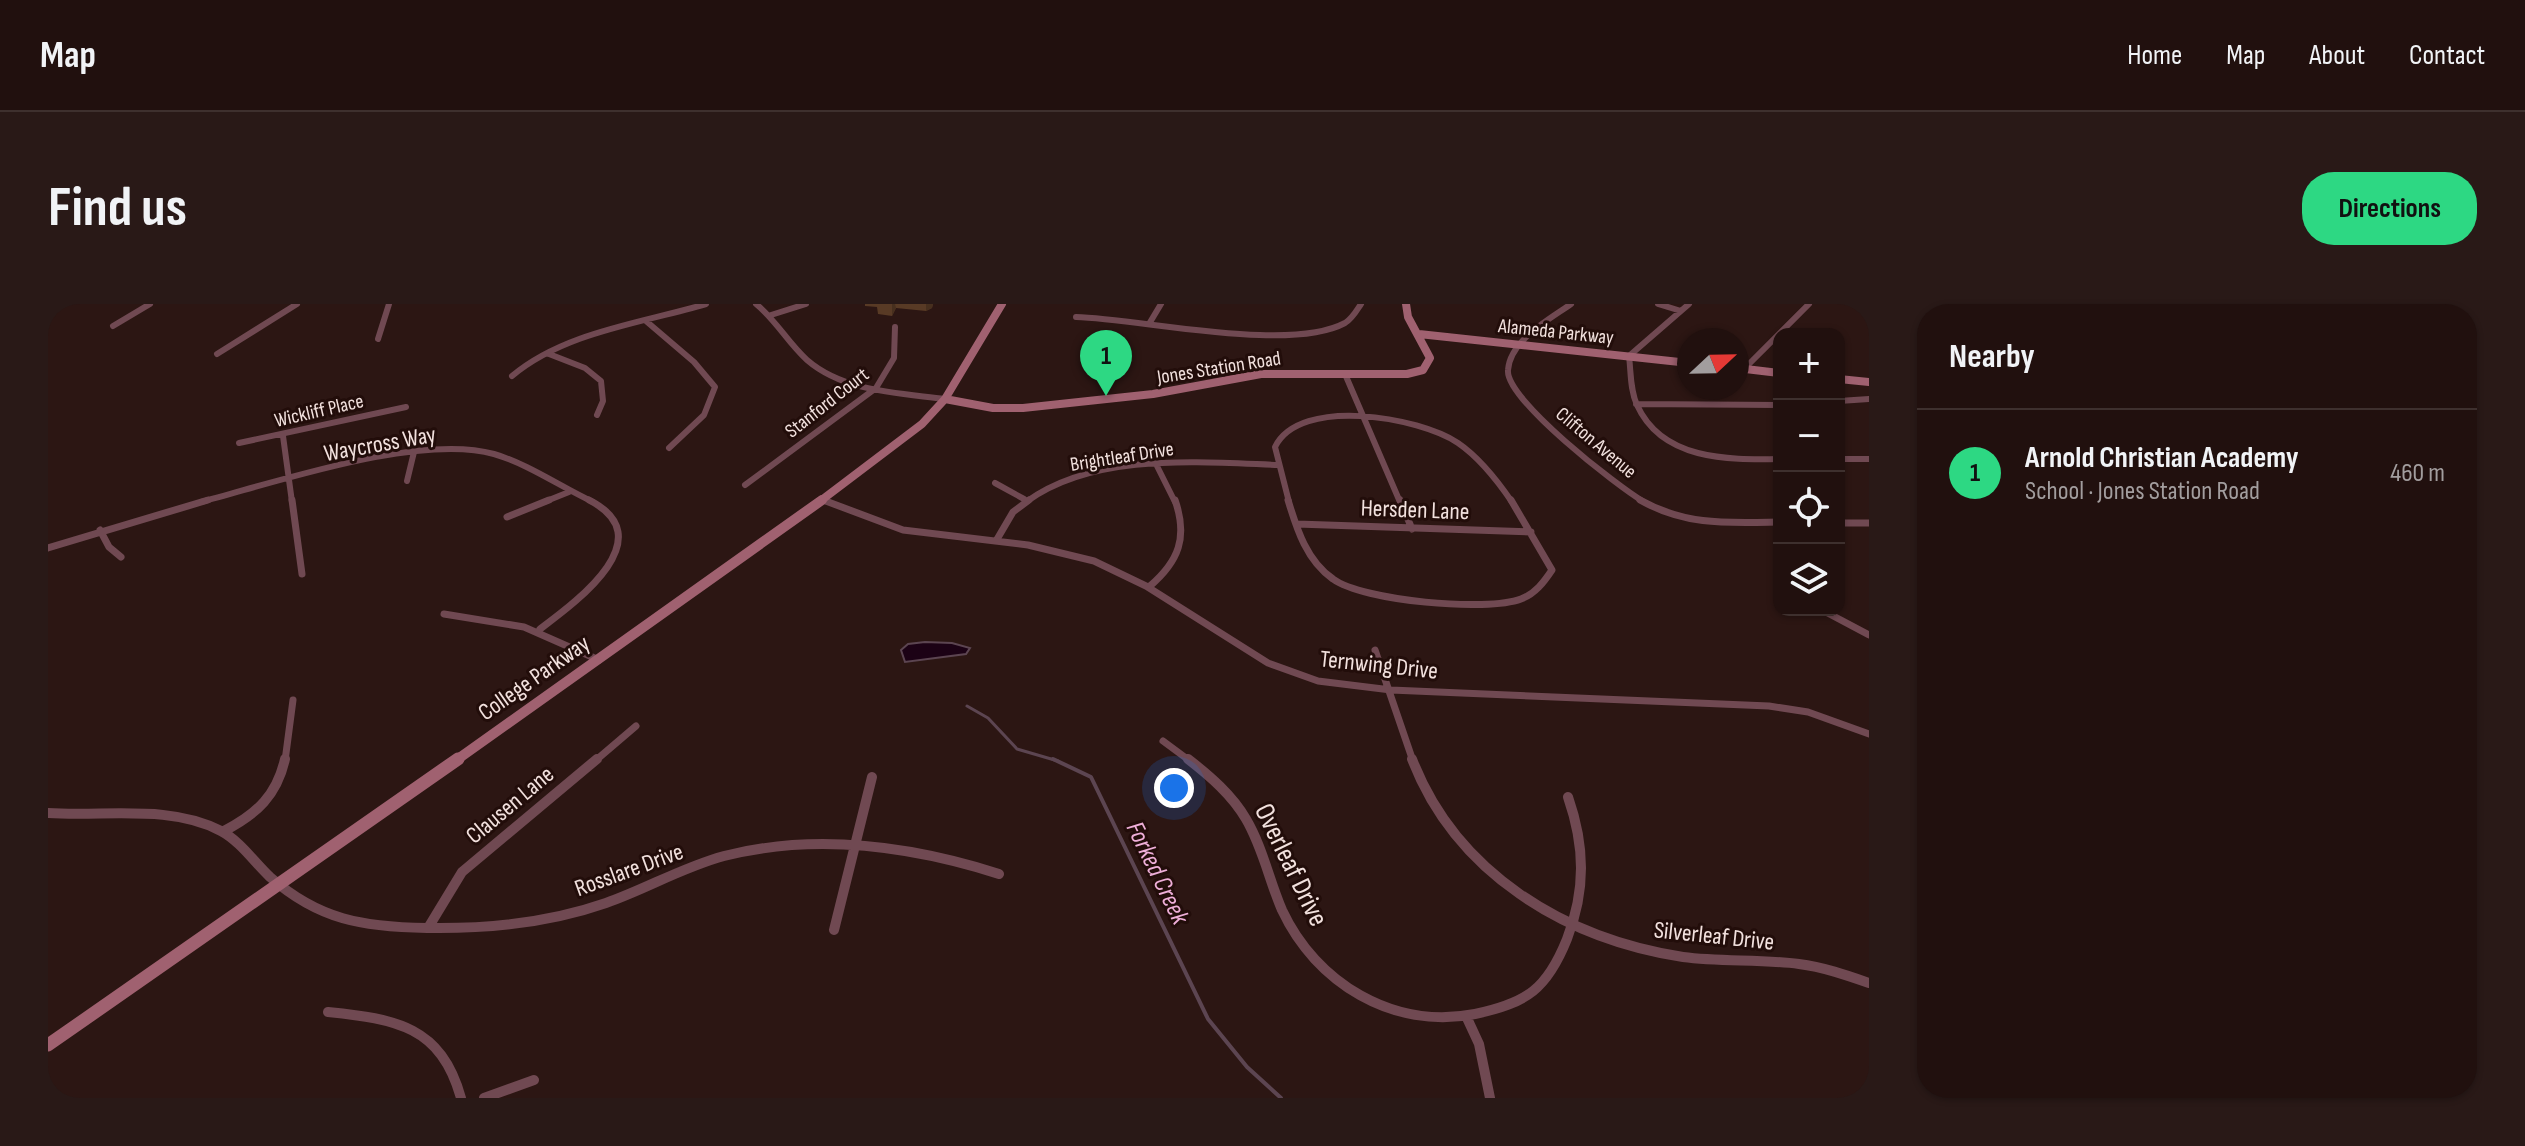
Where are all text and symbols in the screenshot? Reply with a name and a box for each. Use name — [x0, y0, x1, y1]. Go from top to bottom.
text: Map — [40, 33, 96, 78]
text: Home — [2127, 39, 2182, 72]
text: Map — [2226, 39, 2265, 72]
text: About — [2309, 39, 2365, 72]
text: Contact — [2409, 39, 2485, 72]
button: Directions — [2302, 172, 2477, 245]
text: Find us — [48, 175, 187, 242]
street label: Alameda Parkway — [1496, 314, 1615, 350]
north arrow — [1677, 328, 1749, 400]
map controls — [1773, 328, 1845, 616]
button: + — [1773, 328, 1845, 400]
pin: 1 — [1080, 330, 1132, 396]
text: Nearby — [1949, 336, 2035, 377]
street label: Jones Station Road — [1154, 346, 1283, 390]
street label: Stanford Court — [780, 363, 874, 443]
street label: Wickliff Place — [272, 389, 366, 433]
button: − — [1773, 400, 1845, 472]
street label: Clifton Avenue — [1551, 402, 1641, 484]
street label: Waycross Way — [322, 420, 438, 468]
street label: Brightleaf Drive — [1069, 437, 1175, 477]
text: Arnold Christian Academy — [2025, 440, 2298, 476]
text: 1 — [1970, 458, 1980, 489]
text: 460 m — [2390, 458, 2445, 489]
button: locate — [1773, 472, 1845, 544]
text: School · Jones Station Road — [2025, 476, 2260, 507]
street label: Hersden Lane — [1360, 494, 1470, 526]
button: layers — [1773, 544, 1845, 616]
street label: College Parkway — [473, 629, 595, 727]
street label: Ternwing Drive — [1319, 644, 1439, 686]
street label: Clausen Lane — [460, 760, 560, 850]
your location — [1154, 768, 1194, 808]
street label: Overleaf Drive — [1247, 798, 1335, 932]
water label: Forked Creek — [1119, 817, 1196, 931]
street label: Rosslare Drive — [571, 837, 687, 903]
street label: Silverleaf Drive — [1652, 915, 1776, 957]

